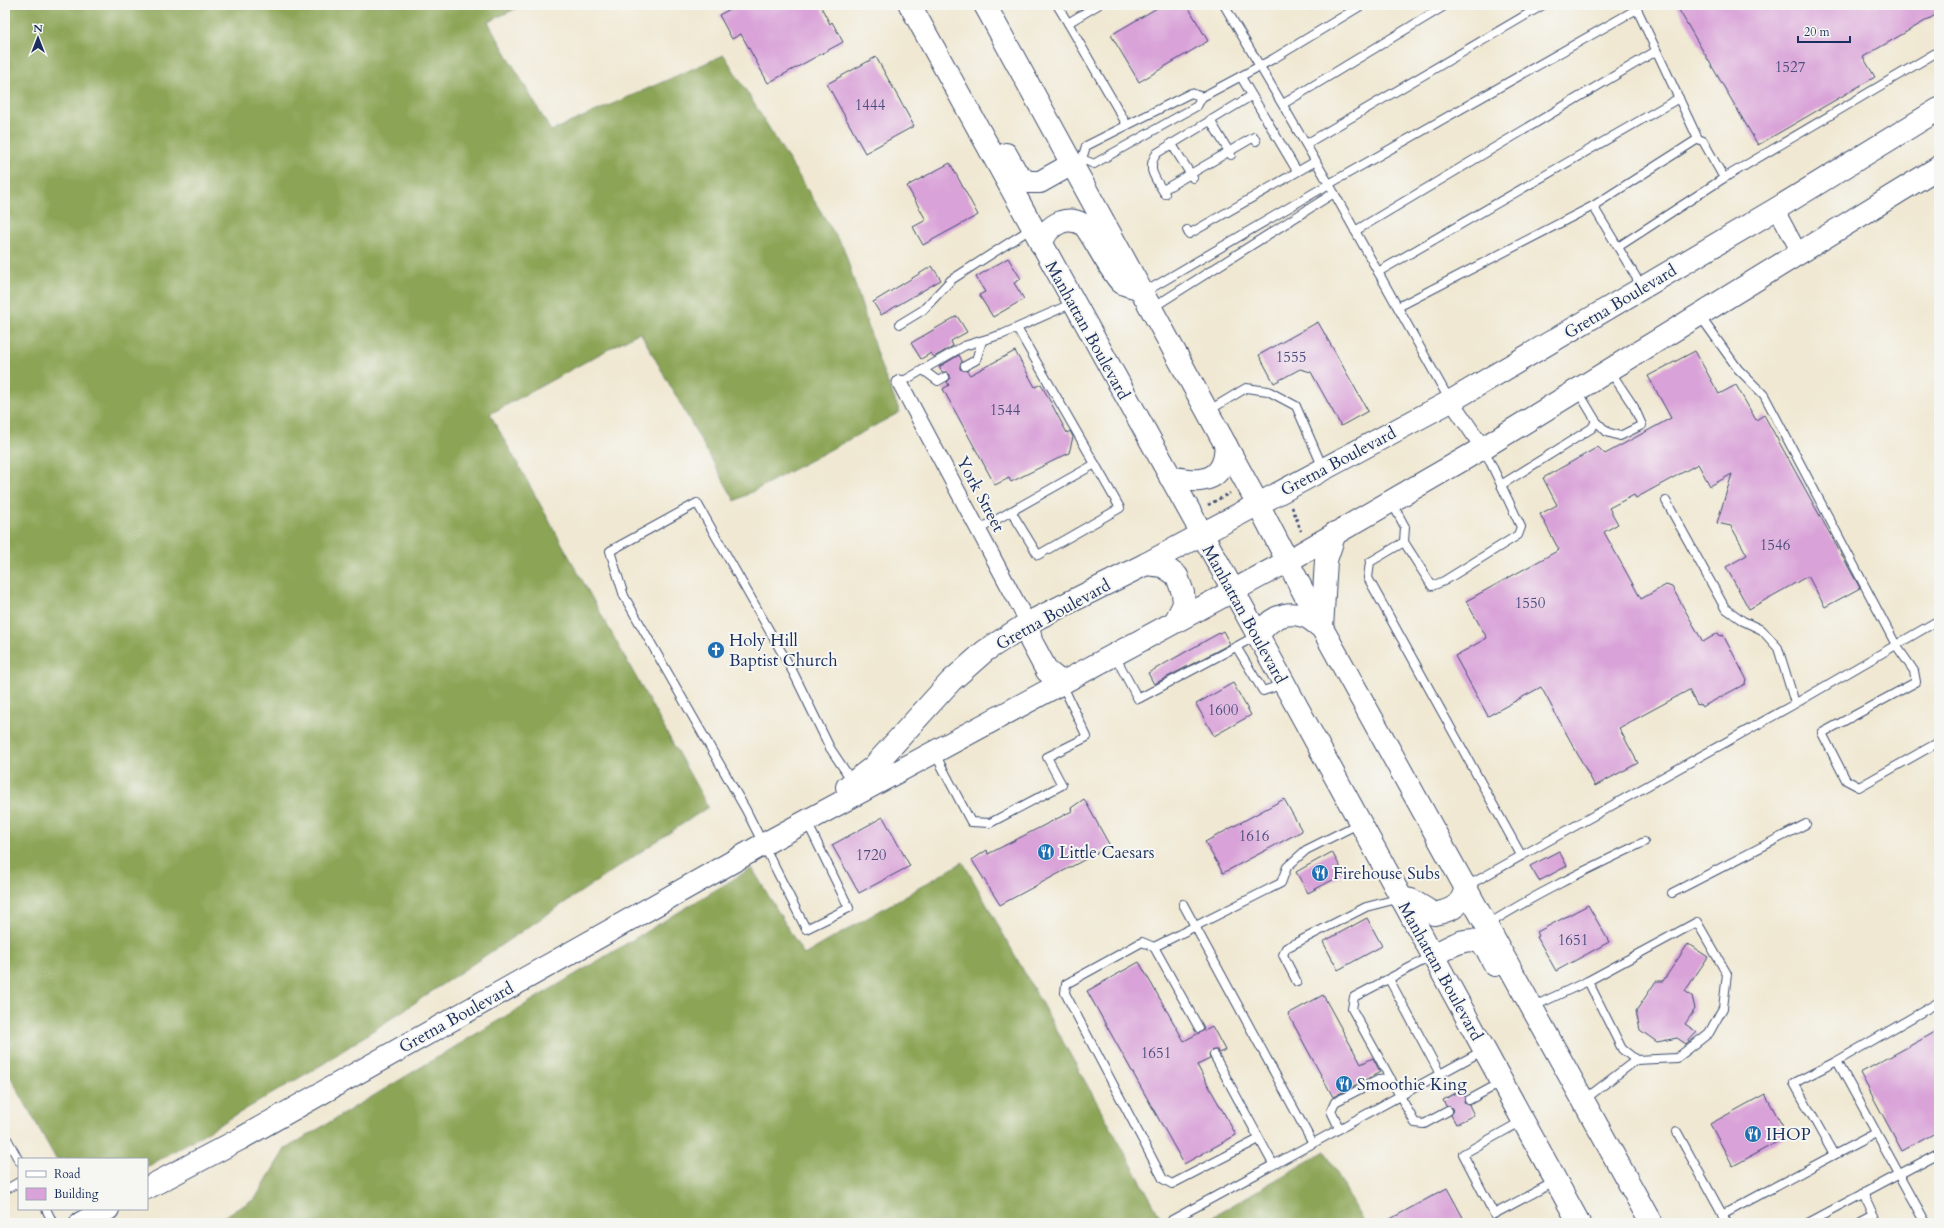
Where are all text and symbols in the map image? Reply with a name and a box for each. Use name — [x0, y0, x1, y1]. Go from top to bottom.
north arrow — [18, 18, 58, 58]
scale bar — [1798, 18, 1850, 44]
text: N — [33, 21, 43, 36]
text: 20 m — [1804, 24, 1831, 40]
house number: 1527 — [1775, 57, 1806, 77]
house number: 1444 — [855, 95, 886, 115]
street label: Manhattan Boulevard — [1040, 257, 1135, 404]
street label: Gretna Boulevard — [1560, 259, 1681, 344]
house number: 1555 — [1276, 347, 1306, 367]
house number: 1544 — [990, 400, 1021, 420]
street label: Gretna Boulevard — [1276, 421, 1400, 502]
street label: York Street — [951, 452, 1010, 537]
house number: 1546 — [1760, 535, 1791, 555]
street label: Manhattan Boulevard — [1197, 541, 1292, 688]
street label: Gretna Boulevard — [992, 573, 1115, 655]
house number: 1550 — [1515, 593, 1546, 613]
place label: Holy Hill Baptist Church — [729, 629, 838, 672]
church icon: Holy Hill Baptist Church — [706, 640, 726, 660]
house number: 1600 — [1208, 700, 1239, 720]
house number: 1616 — [1239, 826, 1270, 846]
place label: Little Caesars — [1059, 841, 1155, 864]
restaurant icon: Little Caesars — [1036, 842, 1056, 862]
house number: 1720 — [856, 845, 887, 865]
place label: Firehouse Subs — [1333, 862, 1440, 885]
restaurant icon: Firehouse Subs — [1310, 863, 1330, 883]
street label: Manhattan Boulevard — [1393, 898, 1488, 1045]
house number: 1651 — [1558, 930, 1588, 950]
street label: Gretna Boulevard — [395, 976, 518, 1058]
house number: 1651 — [1141, 1043, 1171, 1063]
place label: Smoothie King — [1357, 1073, 1467, 1096]
restaurant icon: Smoothie King — [1334, 1074, 1354, 1094]
place label: IHOP — [1766, 1123, 1811, 1146]
restaurant icon: IHOP — [1743, 1124, 1763, 1144]
legend — [18, 1158, 148, 1210]
text: Road — [54, 1166, 81, 1182]
text: Building — [54, 1186, 99, 1202]

